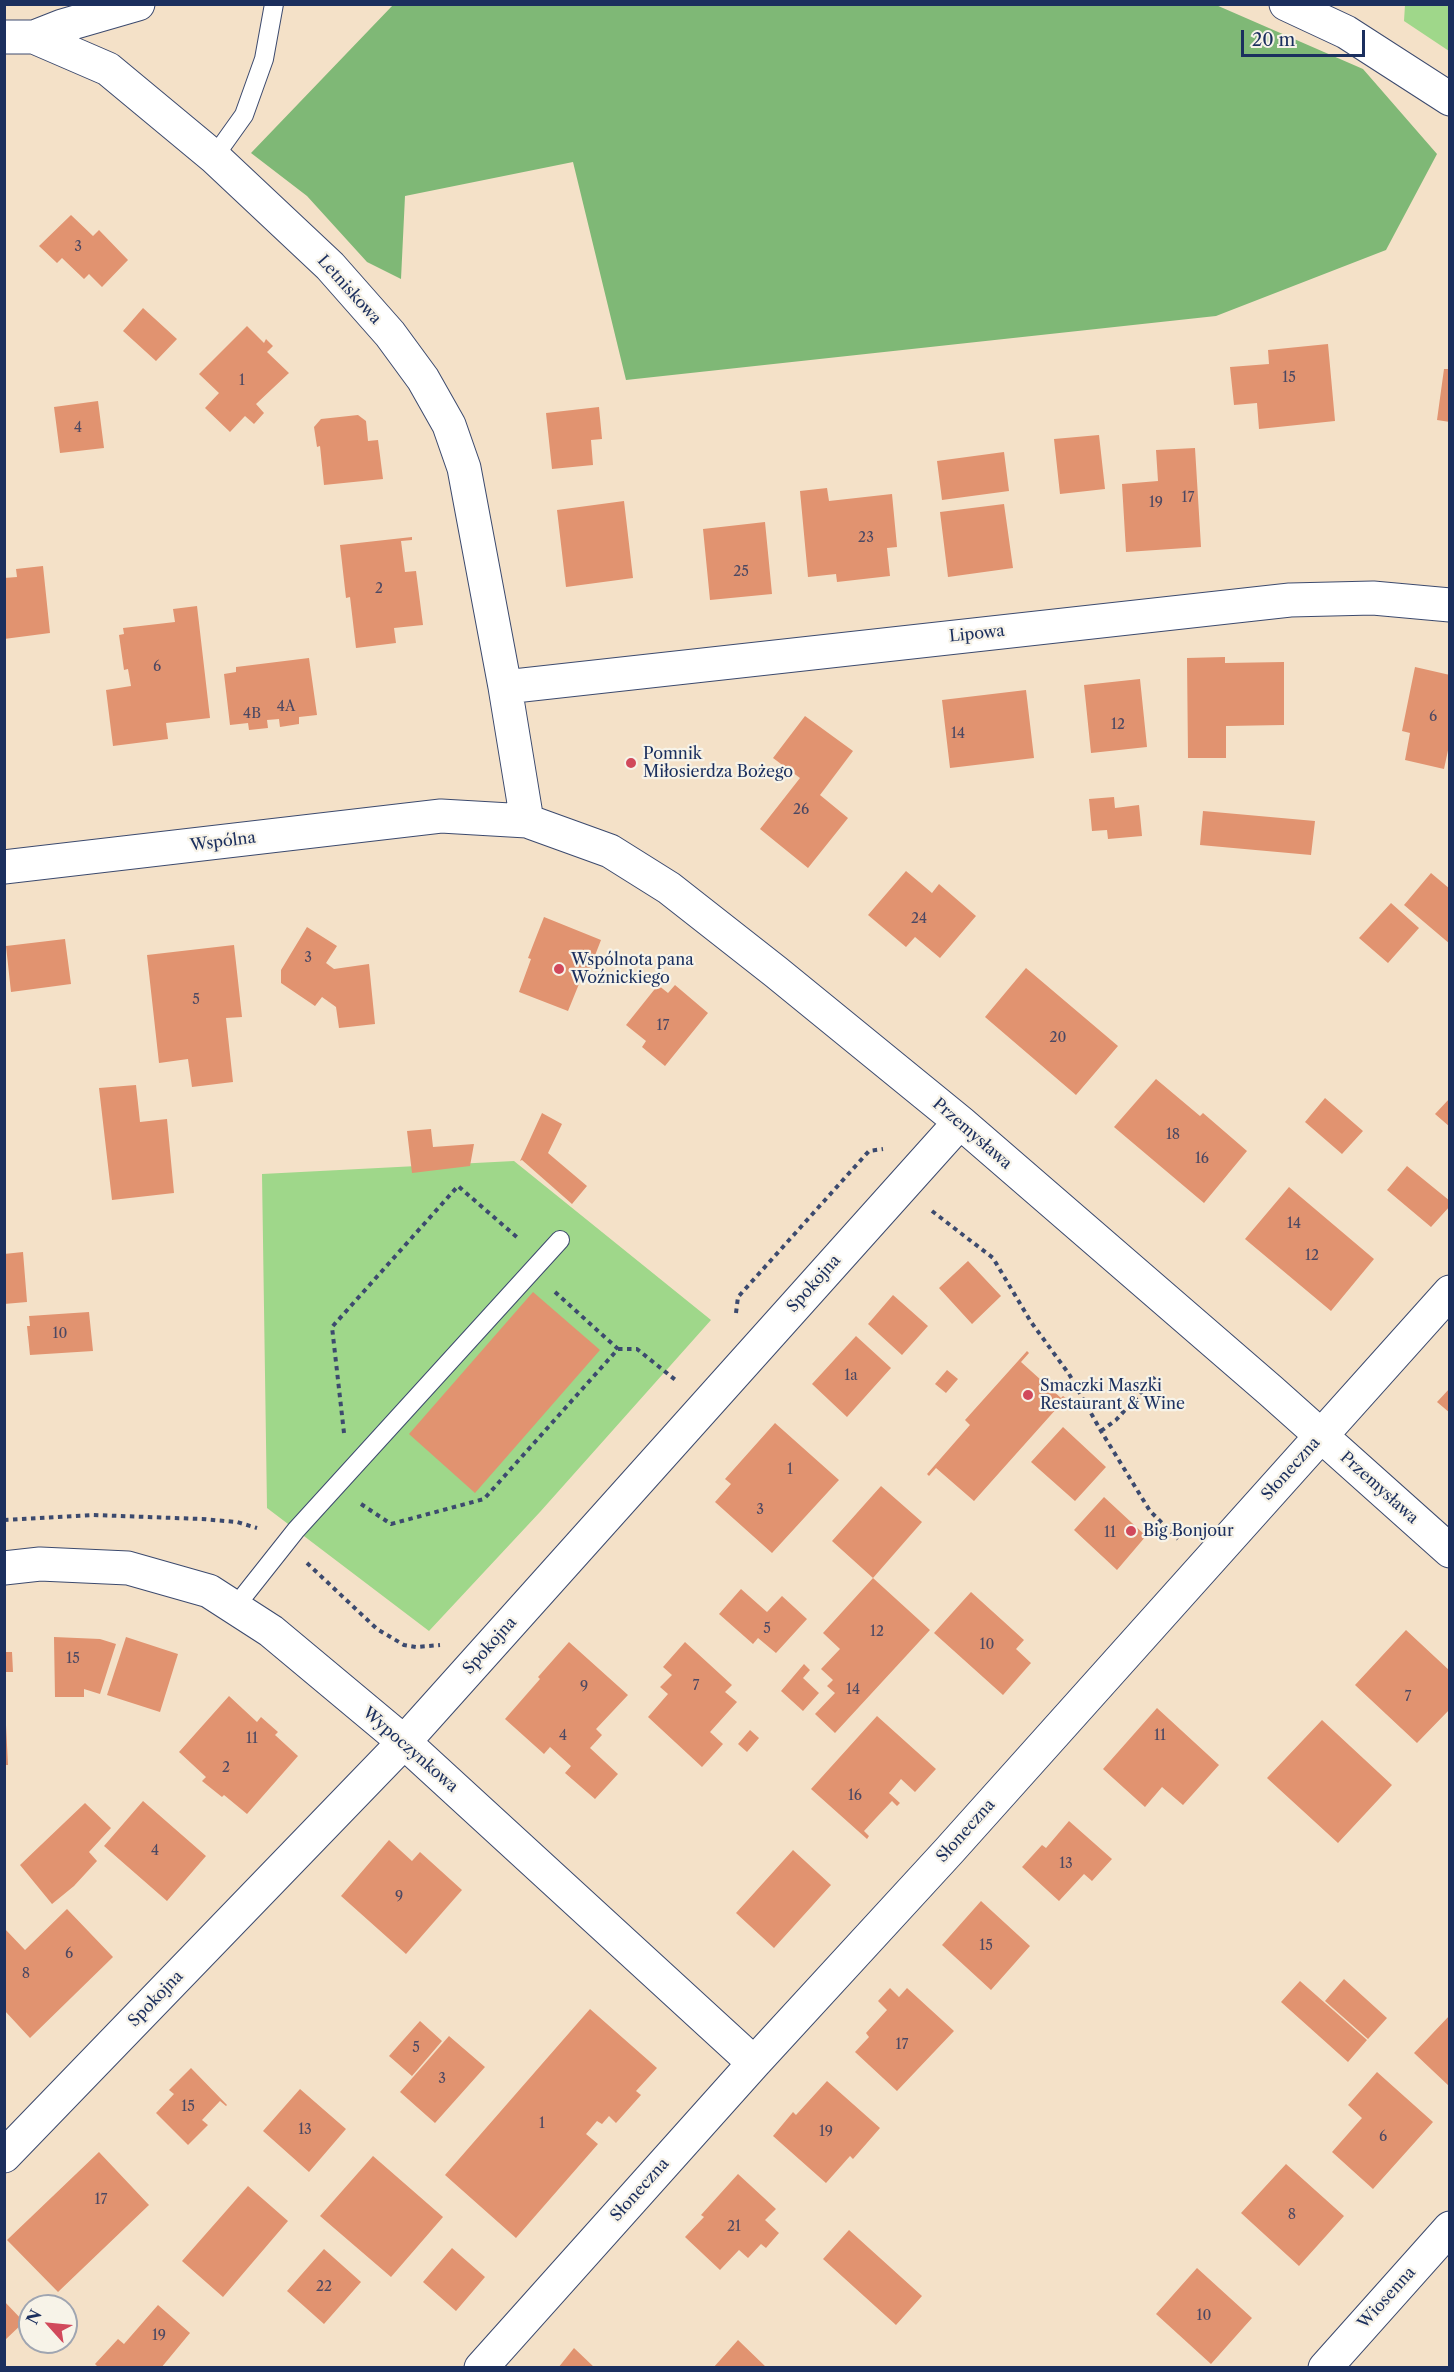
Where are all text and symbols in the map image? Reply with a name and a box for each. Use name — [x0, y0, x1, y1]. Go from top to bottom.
scale bar — [1244, 18, 1368, 56]
text: 20 m — [1252, 29, 1295, 51]
house number: 3 — [74, 239, 82, 255]
street label: Letniskowa — [313, 252, 385, 328]
house number: 15 — [1282, 370, 1296, 386]
house number: 1 — [239, 373, 245, 389]
house number: 4 — [74, 420, 82, 436]
house number: 17 — [1182, 490, 1194, 506]
house number: 19 — [1149, 495, 1163, 511]
house number: 23 — [858, 530, 874, 546]
house number: 25 — [733, 564, 749, 580]
house number: 2 — [375, 581, 383, 597]
street label: Lipowa — [948, 622, 1006, 646]
house number: 6 — [153, 659, 161, 675]
house number: 4A — [277, 699, 295, 715]
house number: 4B — [243, 706, 261, 722]
house number: 6 — [1429, 709, 1437, 725]
house number: 12 — [1111, 717, 1125, 733]
house number: 14 — [951, 726, 965, 742]
place label: Pomnik Miłosierdza Bożego — [643, 744, 793, 782]
marker: Pomnik Miłosierdza Bożego — [624, 756, 638, 770]
house number: 26 — [793, 802, 809, 818]
street label: Wspólna — [189, 828, 257, 856]
house number: 24 — [911, 911, 927, 927]
house number: 3 — [304, 950, 312, 966]
place label: Wspólnota pana Woźnickiego — [571, 950, 694, 988]
marker: Wspólnota pana Woźnickiego — [552, 962, 566, 976]
house number: 5 — [192, 992, 200, 1008]
house number: 17 — [657, 1018, 669, 1034]
house number: 20 — [1050, 1030, 1066, 1046]
street label: Przemysława — [928, 1094, 1016, 1174]
house number: 18 — [1166, 1127, 1180, 1143]
house number: 16 — [1195, 1151, 1209, 1167]
house number: 14 — [1287, 1216, 1301, 1232]
house number: 12 — [1305, 1248, 1319, 1264]
street label: Spokojna — [783, 1251, 845, 1317]
house number: 10 — [53, 1326, 67, 1342]
house number: 1a — [844, 1368, 858, 1384]
place label: Smaczki Maszki Restaurant & Wine — [1040, 1376, 1185, 1414]
marker: Smaczki Maszki Restaurant & Wine — [1021, 1388, 1035, 1402]
street label: Słoneczna — [1258, 1433, 1324, 1505]
street label: Przemysława — [1336, 1448, 1422, 1528]
house number: 1 — [787, 1462, 793, 1478]
house number: 3 — [756, 1502, 764, 1518]
place label: Big Bonjour — [1143, 1521, 1234, 1541]
marker: Big Bonjour — [1124, 1524, 1138, 1538]
house number: 11 — [1104, 1525, 1116, 1541]
street label: Spokojna — [459, 1613, 521, 1679]
house number: 5 — [763, 1621, 771, 1637]
house number: 12 — [870, 1624, 884, 1640]
house number: 10 — [980, 1637, 994, 1653]
house number: 15 — [66, 1651, 80, 1667]
house number: 7 — [693, 1678, 699, 1694]
house number: 9 — [580, 1679, 588, 1695]
house number: 14 — [846, 1682, 860, 1698]
house number: 7 — [1405, 1689, 1411, 1705]
street label: Wypoczynkowa — [358, 1703, 462, 1797]
house number: 4 — [559, 1728, 567, 1744]
house number: 11 — [1154, 1728, 1166, 1744]
house number: 11 — [246, 1731, 258, 1747]
house number: 2 — [222, 1760, 230, 1776]
house number: 16 — [848, 1788, 862, 1804]
street label: Słoneczna — [933, 1795, 999, 1867]
house number: 4 — [151, 1843, 159, 1859]
house number: 13 — [1059, 1856, 1073, 1872]
house number: 9 — [395, 1889, 403, 1905]
house number: 15 — [979, 1938, 993, 1954]
house number: 6 — [65, 1946, 73, 1962]
house number: 8 — [22, 1966, 30, 1982]
street label: Spokojna — [125, 1967, 187, 2031]
house number: 17 — [896, 2037, 908, 2053]
house number: 5 — [412, 2040, 420, 2056]
house number: 3 — [438, 2071, 446, 2087]
house number: 15 — [181, 2099, 195, 2115]
house number: 1 — [539, 2116, 545, 2132]
house number: 13 — [298, 2122, 312, 2138]
house number: 19 — [819, 2124, 833, 2140]
house number: 6 — [1379, 2129, 1387, 2145]
street label: Słoneczna — [607, 2154, 673, 2226]
house number: 17 — [95, 2192, 107, 2208]
house number: 8 — [1288, 2207, 1296, 2223]
house number: 21 — [727, 2219, 741, 2235]
street label: Wiosenna — [1354, 2263, 1420, 2333]
house number: 22 — [316, 2279, 332, 2295]
north arrow — [18, 2294, 78, 2354]
text: N — [22, 2306, 46, 2327]
house number: 10 — [1197, 2308, 1211, 2324]
house number: 19 — [152, 2328, 166, 2344]

